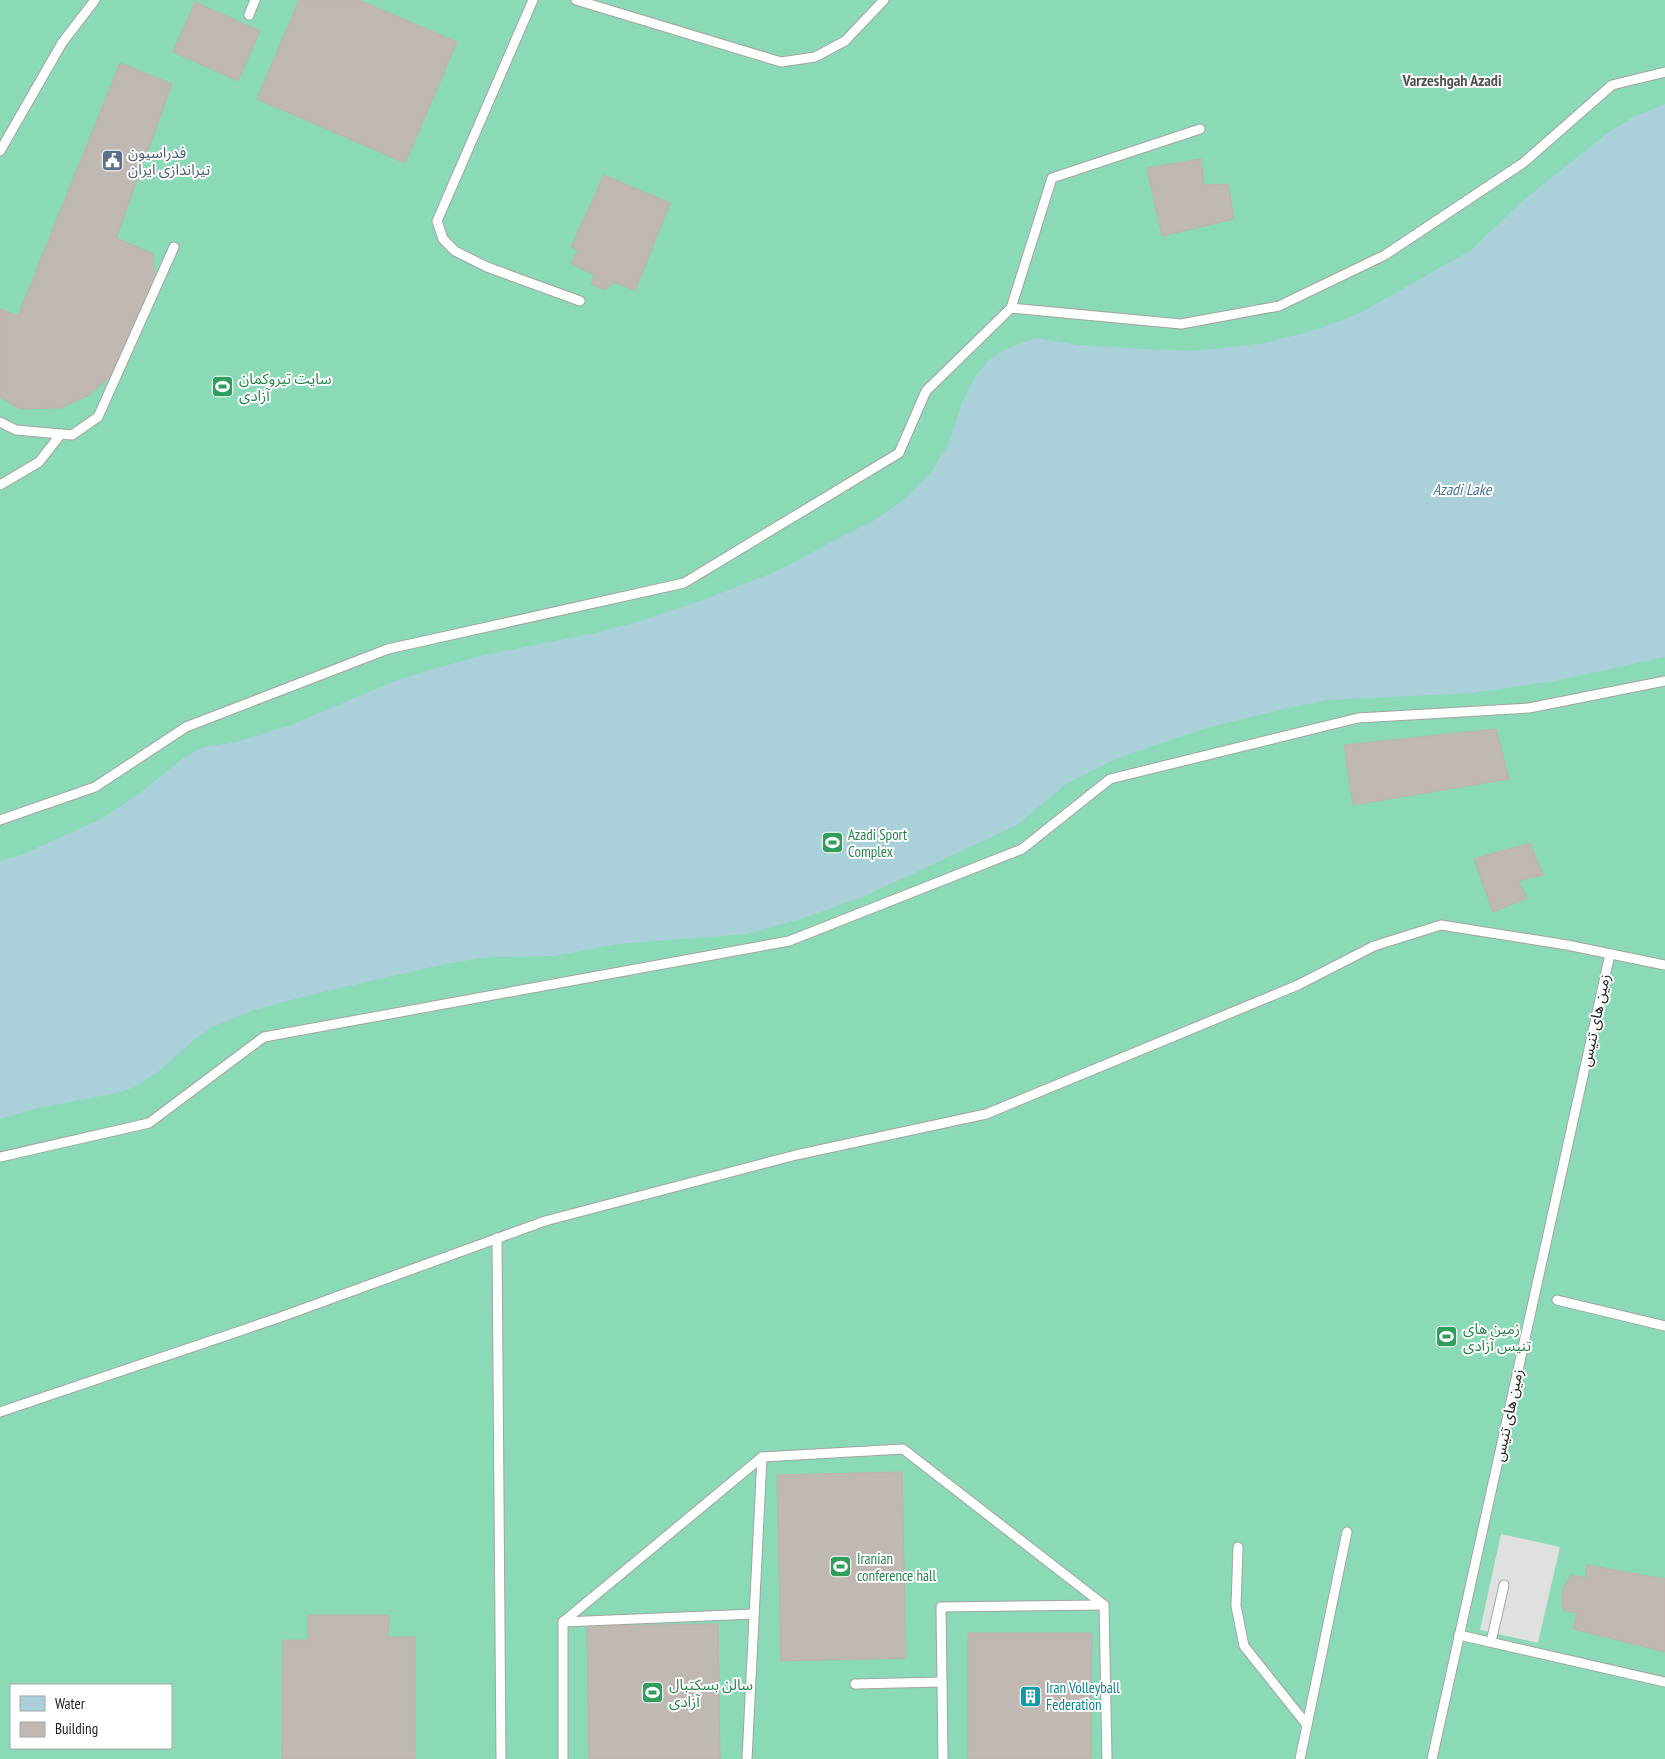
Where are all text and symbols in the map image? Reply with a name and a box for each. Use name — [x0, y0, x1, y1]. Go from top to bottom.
district label: Varzeshgah Azadi — [1401, 70, 1502, 90]
place label: فدراسیون تیراندازی ایران — [128, 143, 210, 179]
public building icon: فدراسیون تیراندازی ایران — [100, 149, 124, 173]
place label: سایت تیروکمان آزادی — [239, 369, 332, 405]
sports icon: سایت تیروکمان آزادی — [211, 375, 235, 399]
water label: Azadi Lake — [1433, 479, 1493, 499]
place label: Azadi Sport Complex — [848, 825, 907, 861]
sports icon: Azadi Sport Complex — [820, 831, 844, 855]
street label: زمین های تنیس — [1576, 972, 1614, 1068]
place label: زمین های تنیس آزادی — [1463, 1319, 1531, 1355]
sports icon: زمین های تنیس آزادی — [1435, 1325, 1459, 1349]
street label: زمین های تنیس — [1489, 1367, 1527, 1463]
place label: Iranian conference hall — [857, 1549, 937, 1585]
sports icon: Iranian conference hall — [829, 1555, 853, 1579]
place label: سالن بسکتبال آزادی — [669, 1675, 753, 1711]
place label: Iran Volleyball Federation — [1046, 1678, 1120, 1714]
sports icon: سالن بسکتبال آزادی — [641, 1681, 665, 1705]
legend — [10, 1684, 172, 1749]
building icon: Iran Volleyball Federation — [1018, 1684, 1042, 1708]
text: Water — [55, 1694, 86, 1713]
text: Building — [55, 1719, 98, 1738]

